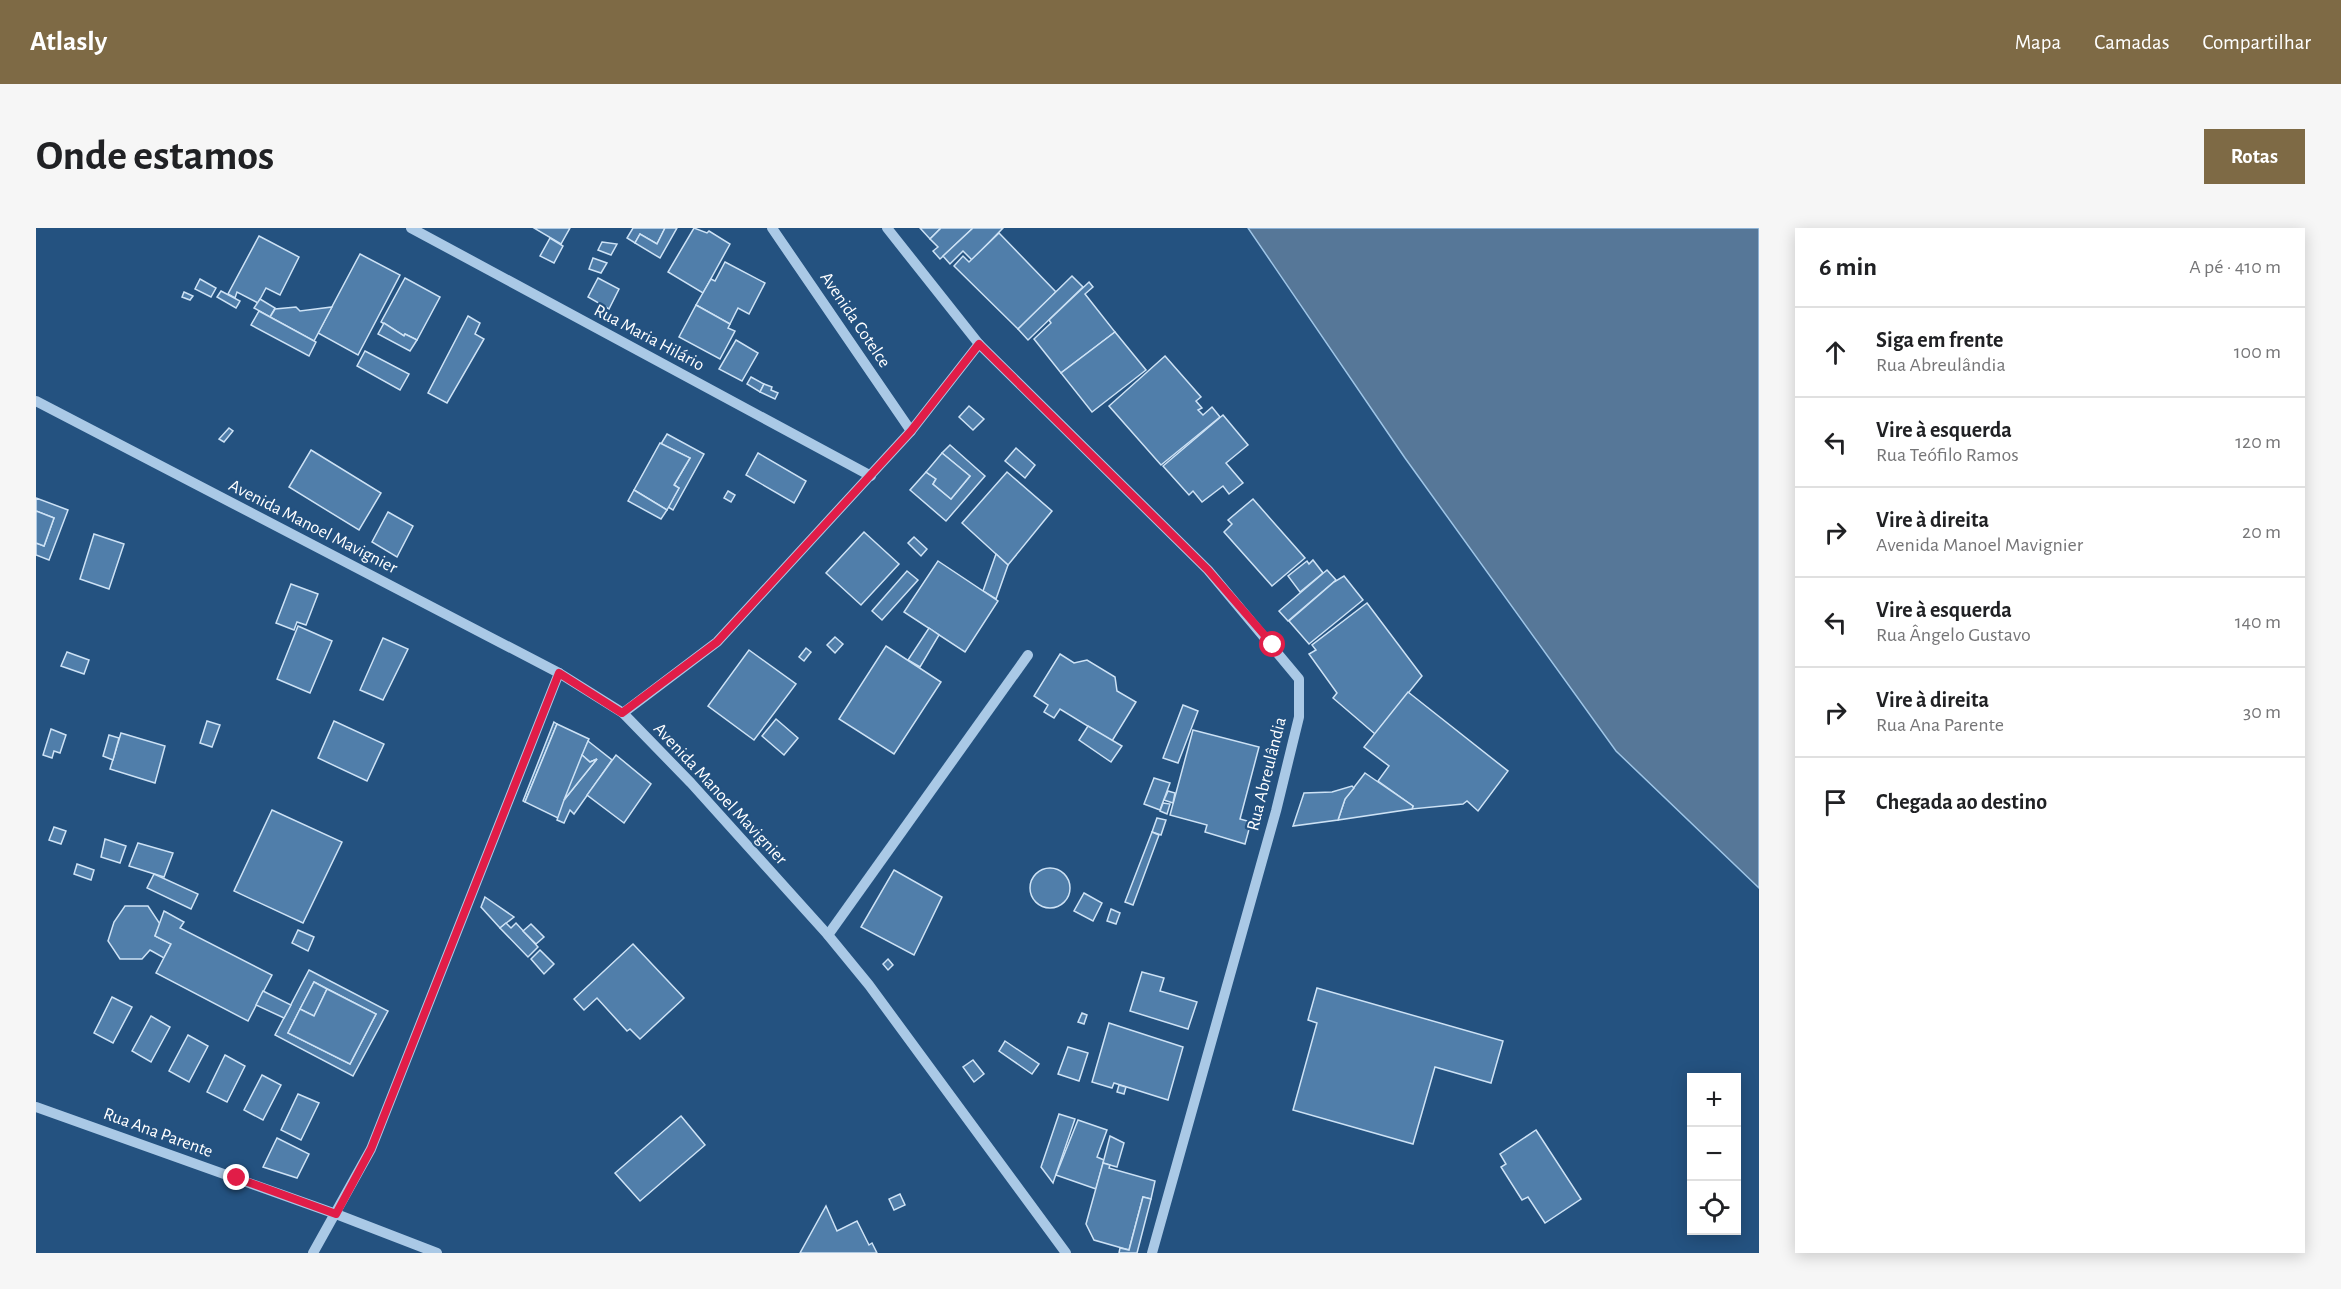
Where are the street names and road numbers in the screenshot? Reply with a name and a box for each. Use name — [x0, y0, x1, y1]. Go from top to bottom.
street label: Avenida Cotelce — [816, 269, 894, 371]
street label: Rua Maria Hilário — [591, 301, 707, 375]
street label: Avenida Manoel Mavignier — [226, 477, 400, 577]
street label: Rua Abreulândia — [1244, 715, 1290, 833]
street label: Avenida Manoel Mavignier — [650, 720, 790, 868]
street label: Rua Ana Parente — [101, 1105, 215, 1161]

